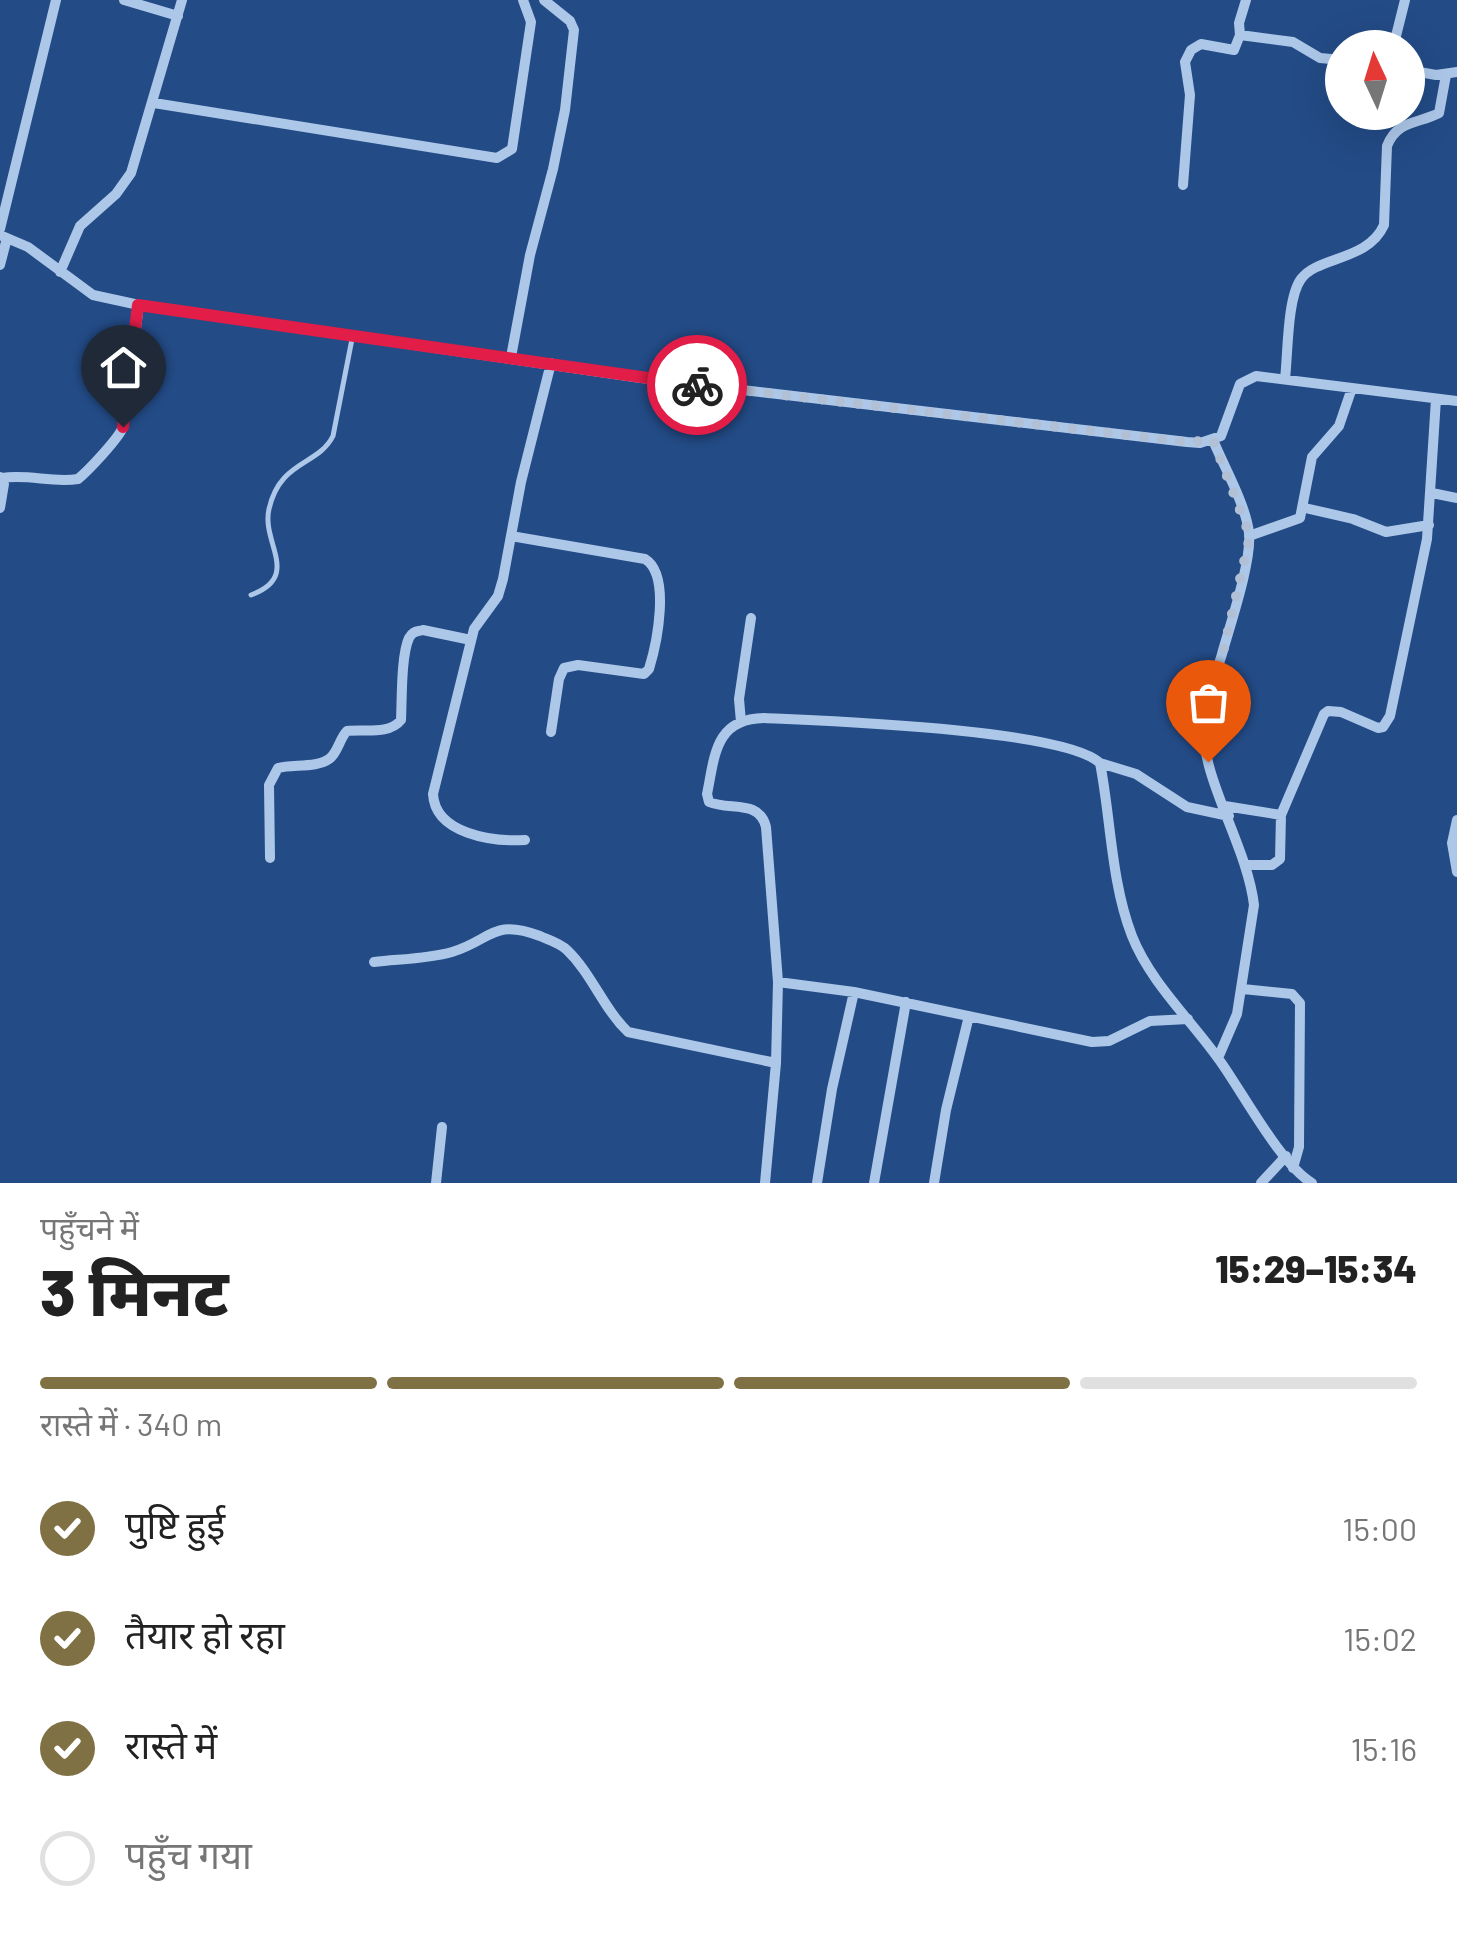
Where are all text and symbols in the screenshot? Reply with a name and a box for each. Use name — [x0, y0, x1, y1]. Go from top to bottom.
north arrow — [1325, 30, 1425, 130]
map controls — [1325, 30, 1425, 130]
pin — [81, 325, 166, 428]
courier — [647, 335, 747, 435]
icon: home — [96, 340, 151, 395]
icon: bike — [670, 358, 725, 413]
pin — [1166, 660, 1251, 763]
icon: bag — [1181, 675, 1236, 730]
text: पहुँचने में — [40, 1208, 139, 1246]
text: 15:29–15:34 — [1215, 1245, 1417, 1291]
text: 3 मिनट — [40, 1251, 229, 1329]
text: रास्ते में · 340 m — [40, 1404, 222, 1442]
icon: check — [40, 1501, 95, 1556]
text: पुष्टि हुई — [125, 1501, 225, 1547]
text: 15:00 — [1342, 1509, 1417, 1547]
icon: check — [40, 1611, 95, 1666]
text: तैयार हो रहा — [125, 1611, 285, 1657]
text: 15:02 — [1343, 1619, 1417, 1657]
icon: check — [40, 1721, 95, 1776]
text: रास्ते में — [125, 1721, 217, 1767]
text: 15:16 — [1351, 1729, 1417, 1767]
text: पहुँच गया — [125, 1831, 252, 1877]

